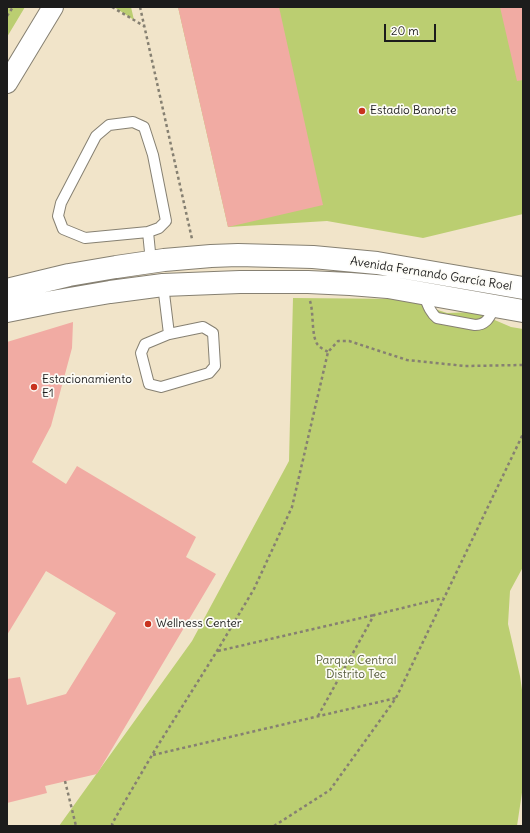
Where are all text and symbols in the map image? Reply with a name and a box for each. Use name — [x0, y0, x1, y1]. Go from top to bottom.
scale bar — [386, 16, 438, 42]
text: 20 m — [391, 23, 419, 38]
place label: Estadio Banorte — [370, 104, 456, 118]
marker: Estadio Banorte — [357, 106, 367, 116]
street label: Avenida Fernando García Roel — [349, 254, 513, 294]
place label: Estacionamiento E1 — [42, 373, 132, 401]
marker: Estacionamiento E1 — [29, 382, 39, 392]
place label: Wellness Center — [156, 617, 242, 631]
marker: Wellness Center — [143, 619, 153, 629]
park label: Parque Central Distrito Tec — [316, 654, 396, 682]

